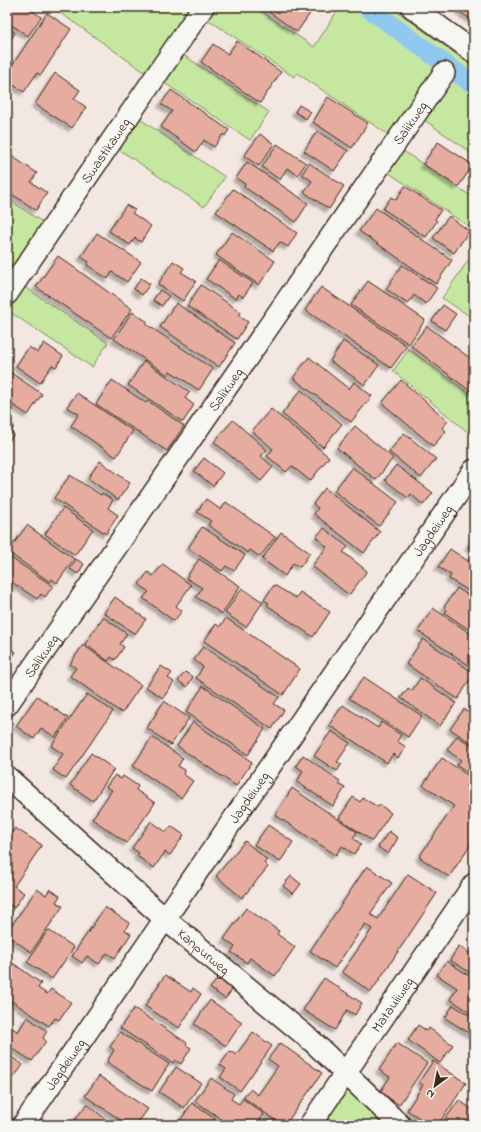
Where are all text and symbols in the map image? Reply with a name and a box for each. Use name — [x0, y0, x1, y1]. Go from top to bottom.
street label: Salikweg — [388, 97, 434, 150]
street label: Swastikaweg — [76, 114, 137, 188]
street label: Salikweg — [204, 364, 250, 416]
street label: Jagdeiweg — [408, 501, 460, 562]
street label: Salikweg — [20, 630, 66, 683]
street label: Jagdeiweg — [225, 768, 276, 828]
street label: Kanpurweg — [172, 924, 234, 981]
street label: Matauliweg — [367, 973, 421, 1037]
street label: Jagdeiweg — [41, 1035, 92, 1095]
north arrow — [415, 1066, 455, 1106]
text: N — [423, 1085, 438, 1102]

